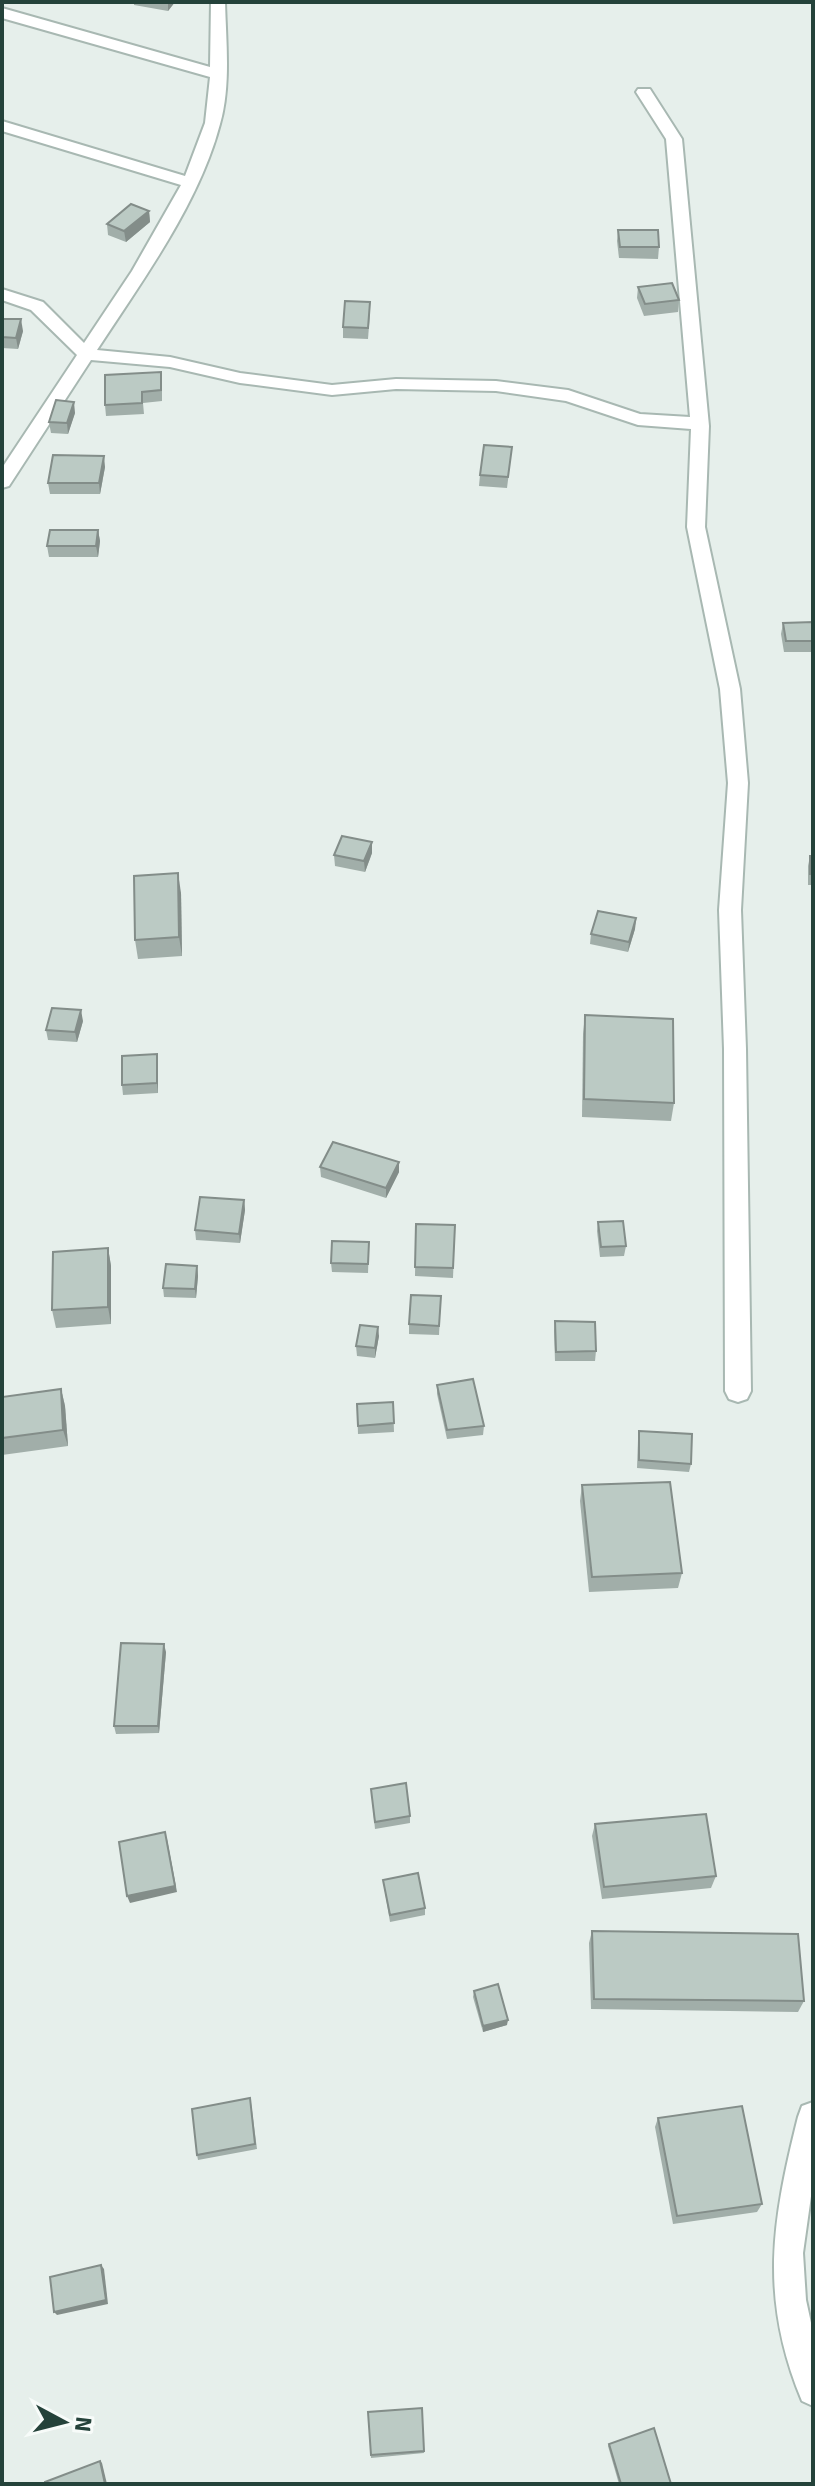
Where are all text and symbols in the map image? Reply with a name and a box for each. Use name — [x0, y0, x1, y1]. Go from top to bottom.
north arrow — [24, 2382, 104, 2462]
text: N — [69, 2415, 98, 2434]

